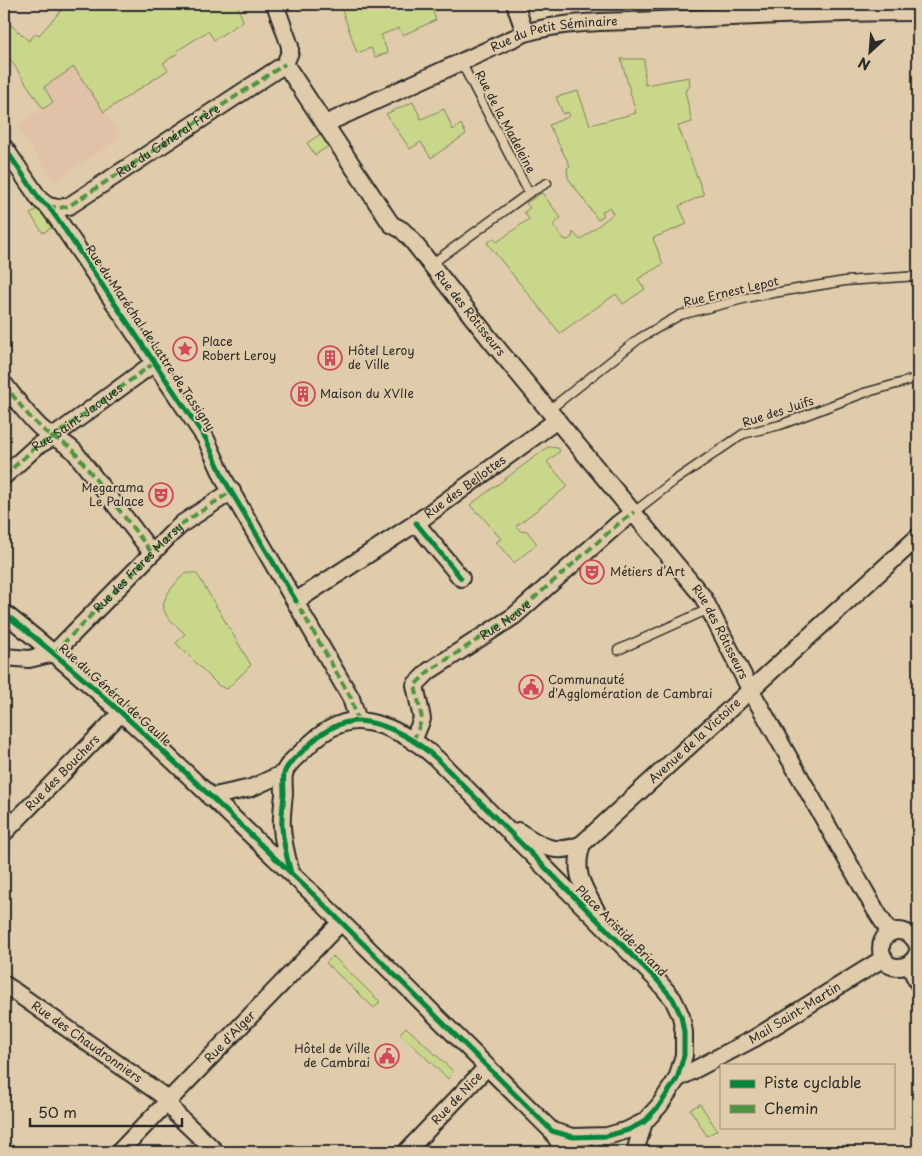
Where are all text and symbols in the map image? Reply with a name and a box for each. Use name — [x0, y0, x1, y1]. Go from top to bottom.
street label: Rue du Petit Séminaire — [487, 11, 618, 56]
north arrow — [844, 28, 894, 78]
text: N — [854, 52, 874, 76]
street label: Rue de la Madeleine — [471, 67, 541, 177]
street label: Rue du Général Frère — [112, 99, 223, 181]
street label: Rue du Maréchal de Lattre de Tassigny — [82, 241, 220, 434]
street label: Rue des Rôtisseurs — [431, 266, 511, 360]
street label: Rue Ernest Lepot — [681, 271, 780, 311]
place label: Place Robert Leroy — [202, 332, 276, 364]
place icon: Place Robert Leroy — [172, 336, 198, 362]
place label: Hôtel Leroy de Ville — [348, 341, 415, 373]
building icon: Hôtel Leroy de Ville — [317, 345, 343, 371]
street label: Rue Saint-Jacques — [27, 379, 127, 455]
building icon: Maison du XVIIe — [290, 381, 316, 407]
place label: Maison du XVIIe — [320, 384, 414, 402]
street label: Rue des Juifs — [740, 391, 816, 431]
street label: Rue des Bellottes — [420, 450, 509, 522]
place label: Megarama Le Palace — [81, 478, 144, 510]
theatre icon: Megarama Le Palace — [148, 482, 174, 508]
street label: Rue des Frères Marsy — [89, 517, 187, 616]
theatre icon: Métiers d’Art — [579, 559, 605, 585]
place label: Métiers d’Art — [610, 562, 685, 580]
street label: Rue des Rôtisseurs — [688, 580, 754, 682]
street label: Rue Neuve — [476, 595, 534, 644]
street label: Rue du Général de Gaulle — [55, 639, 176, 750]
place label: Communauté d'Agglomération de Cambrai — [548, 670, 712, 702]
public building icon: Communauté d'Agglomération de Cambrai — [518, 674, 544, 700]
street label: Avenue de la Victoire — [644, 693, 744, 787]
street label: Rue des Bouchers — [21, 730, 104, 814]
street label: Place Aristide Briand — [572, 881, 671, 980]
street label: Mail Saint-Martin — [745, 977, 844, 1048]
street label: Rue des Chaudronniers — [28, 996, 147, 1087]
street label: Rue d'Alger — [200, 1006, 259, 1066]
place label: Hôtel de Ville de Cambrai — [294, 1039, 370, 1071]
public building icon: Hôtel de Ville de Cambrai — [374, 1043, 400, 1069]
legend — [720, 1064, 894, 1128]
street label: Rue de Nice — [427, 1067, 486, 1128]
text: Piste cyclable — [764, 1070, 861, 1093]
scale bar — [30, 1096, 182, 1128]
text: Chemin — [764, 1096, 818, 1119]
text: 50 m — [38, 1100, 77, 1123]

